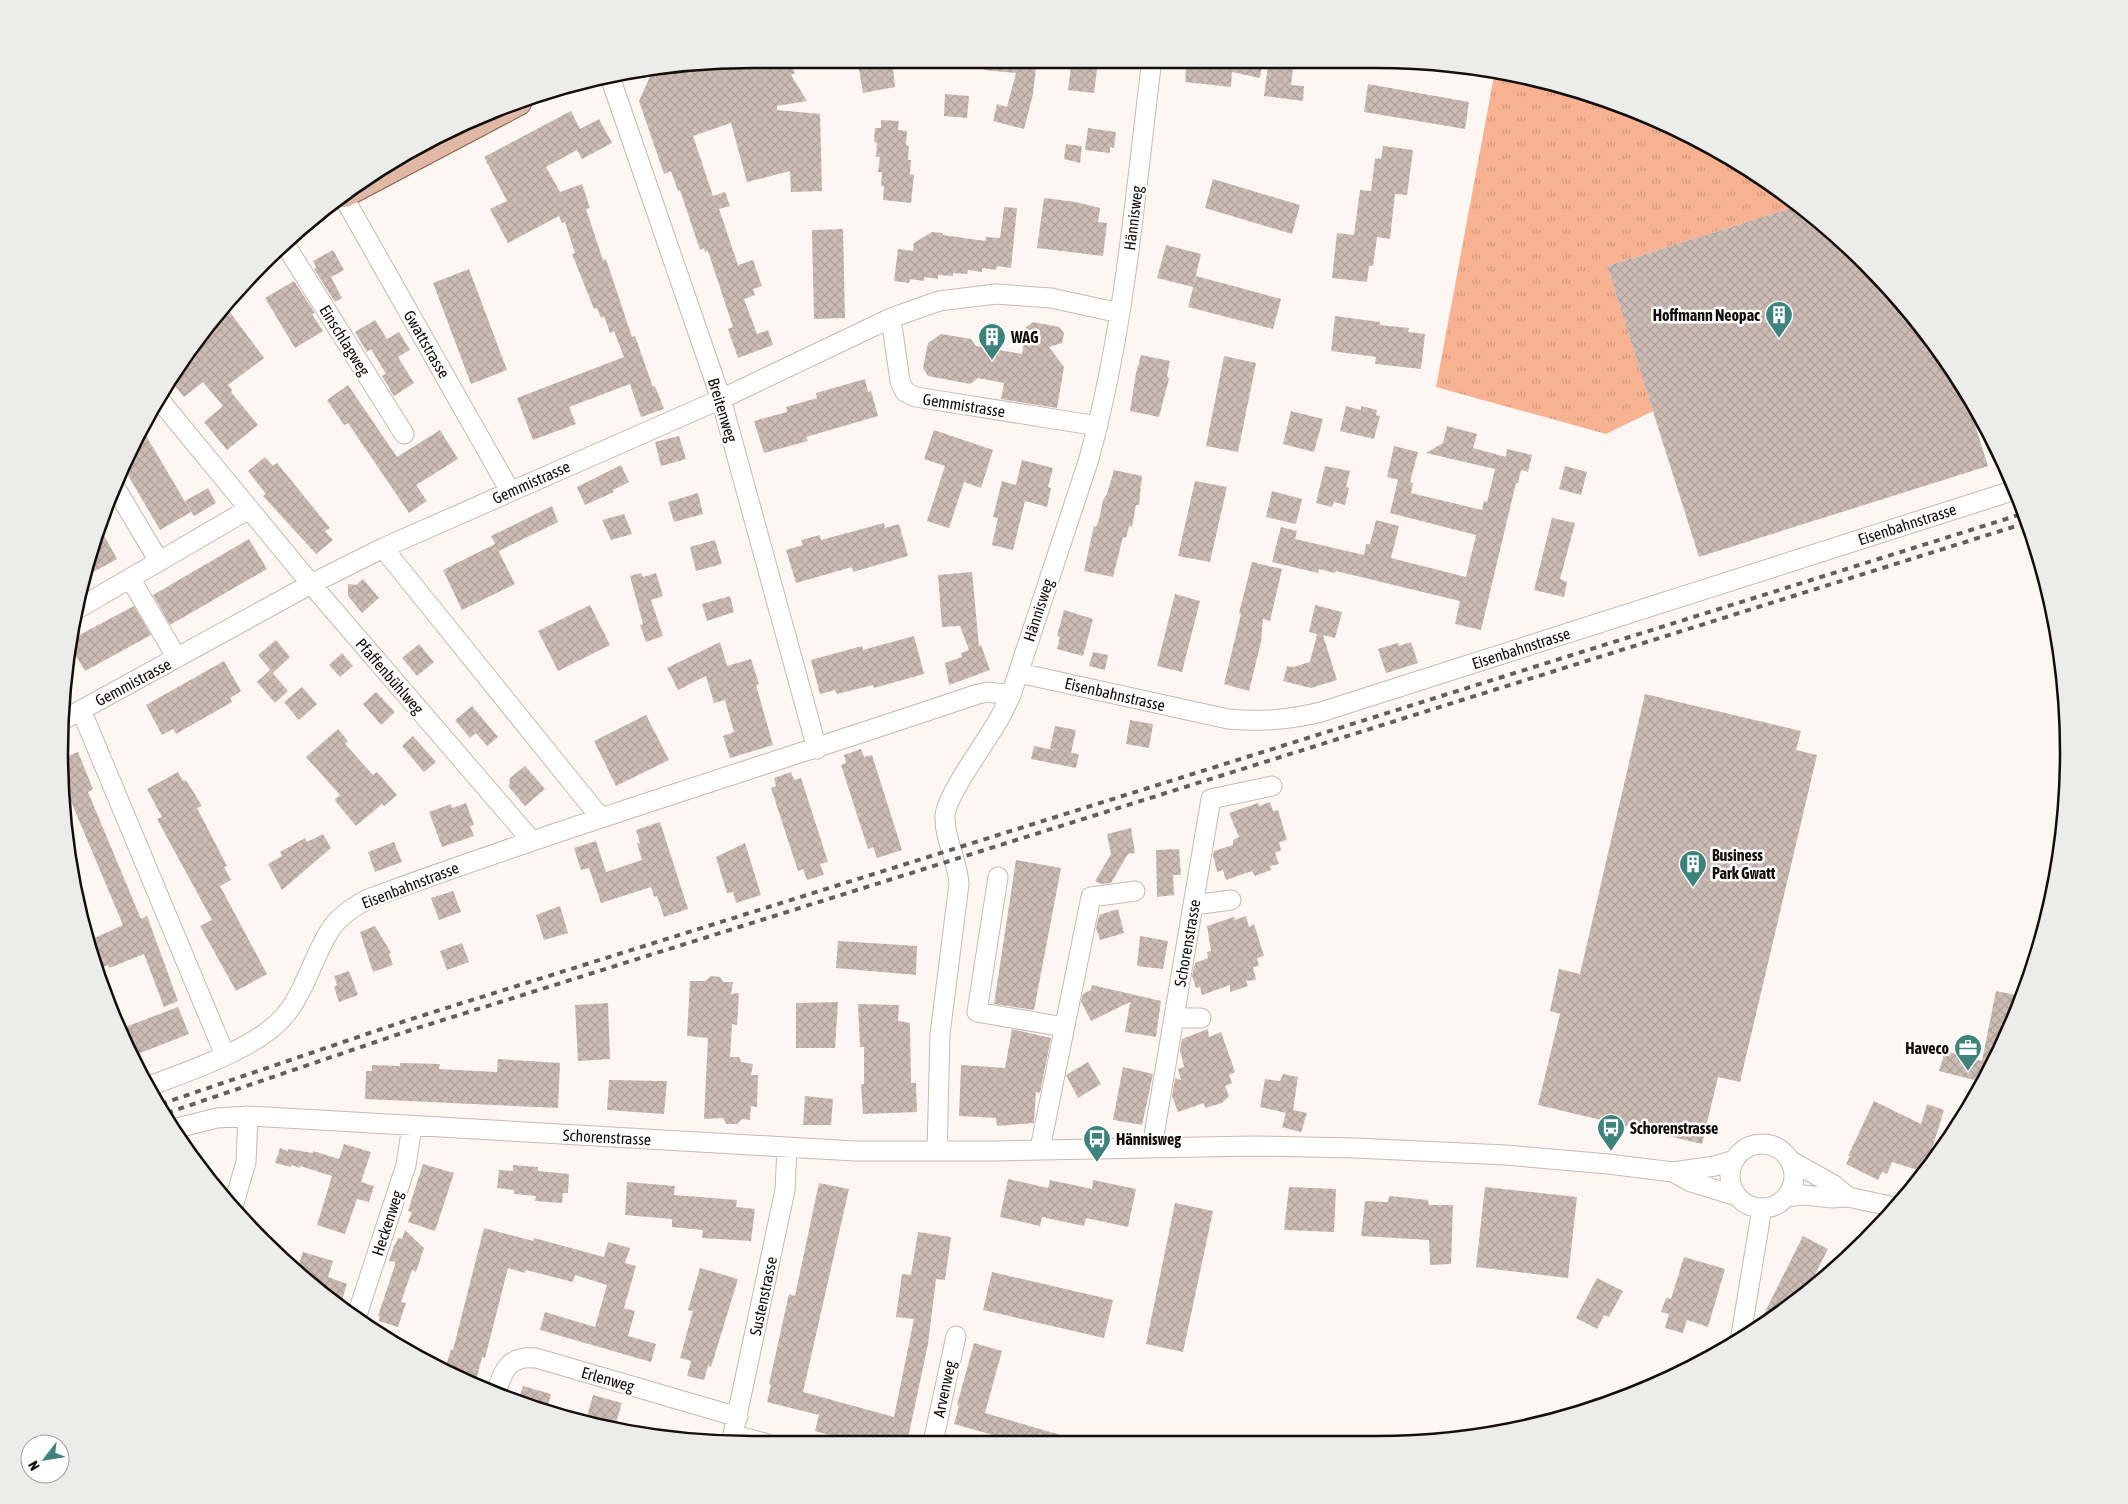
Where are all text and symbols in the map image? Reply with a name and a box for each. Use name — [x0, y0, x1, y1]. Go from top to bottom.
street label: Hännisweg — [1120, 184, 1147, 252]
building icon: Hoffmann Neopac — [1764, 300, 1794, 339]
street label: Einschlagweg — [315, 301, 374, 379]
place label: Hoffmann Neopac — [1653, 306, 1760, 324]
street label: Gwattstrasse — [400, 307, 454, 381]
building icon: WAG — [977, 322, 1007, 361]
place label: WAG — [1010, 328, 1039, 346]
street label: Breitenweg — [704, 376, 741, 445]
street label: Gemmistrasse — [922, 390, 1006, 420]
street label: Gemmistrasse — [489, 457, 573, 507]
street label: Eisenbahnstrasse — [1856, 500, 1958, 548]
street label: Hännisweg — [1019, 576, 1058, 644]
street label: Eisenbahnstrasse — [1470, 624, 1572, 672]
street label: Pfaffenbühlweg — [352, 635, 428, 718]
street label: Gemmistrasse — [92, 655, 174, 709]
street label: Eisenbahnstrasse — [1063, 674, 1167, 714]
place label: Business Park Gwatt — [1712, 846, 1776, 882]
building icon: Business Park Gwatt — [1678, 849, 1708, 888]
street label: Eisenbahnstrasse — [359, 858, 461, 912]
street label: Schorenstrasse — [1170, 898, 1204, 988]
office icon: Haveco — [1953, 1033, 1983, 1072]
place label: Haveco — [1905, 1039, 1949, 1057]
bus stop icon: Schorenstrasse — [1596, 1113, 1626, 1152]
place label: Schorenstrasse — [1630, 1119, 1718, 1137]
bus stop icon: Hännisweg — [1082, 1124, 1112, 1163]
street label: Schorenstrasse — [562, 1126, 652, 1148]
place label: Hännisweg — [1116, 1130, 1181, 1148]
street label: Heckenweg — [368, 1188, 407, 1258]
street label: Sustenstrasse — [746, 1255, 780, 1337]
street label: Arvenweg — [929, 1359, 960, 1419]
street label: Erlenweg — [579, 1363, 637, 1396]
north arrow — [20, 1434, 70, 1484]
text: N — [25, 1458, 43, 1473]

